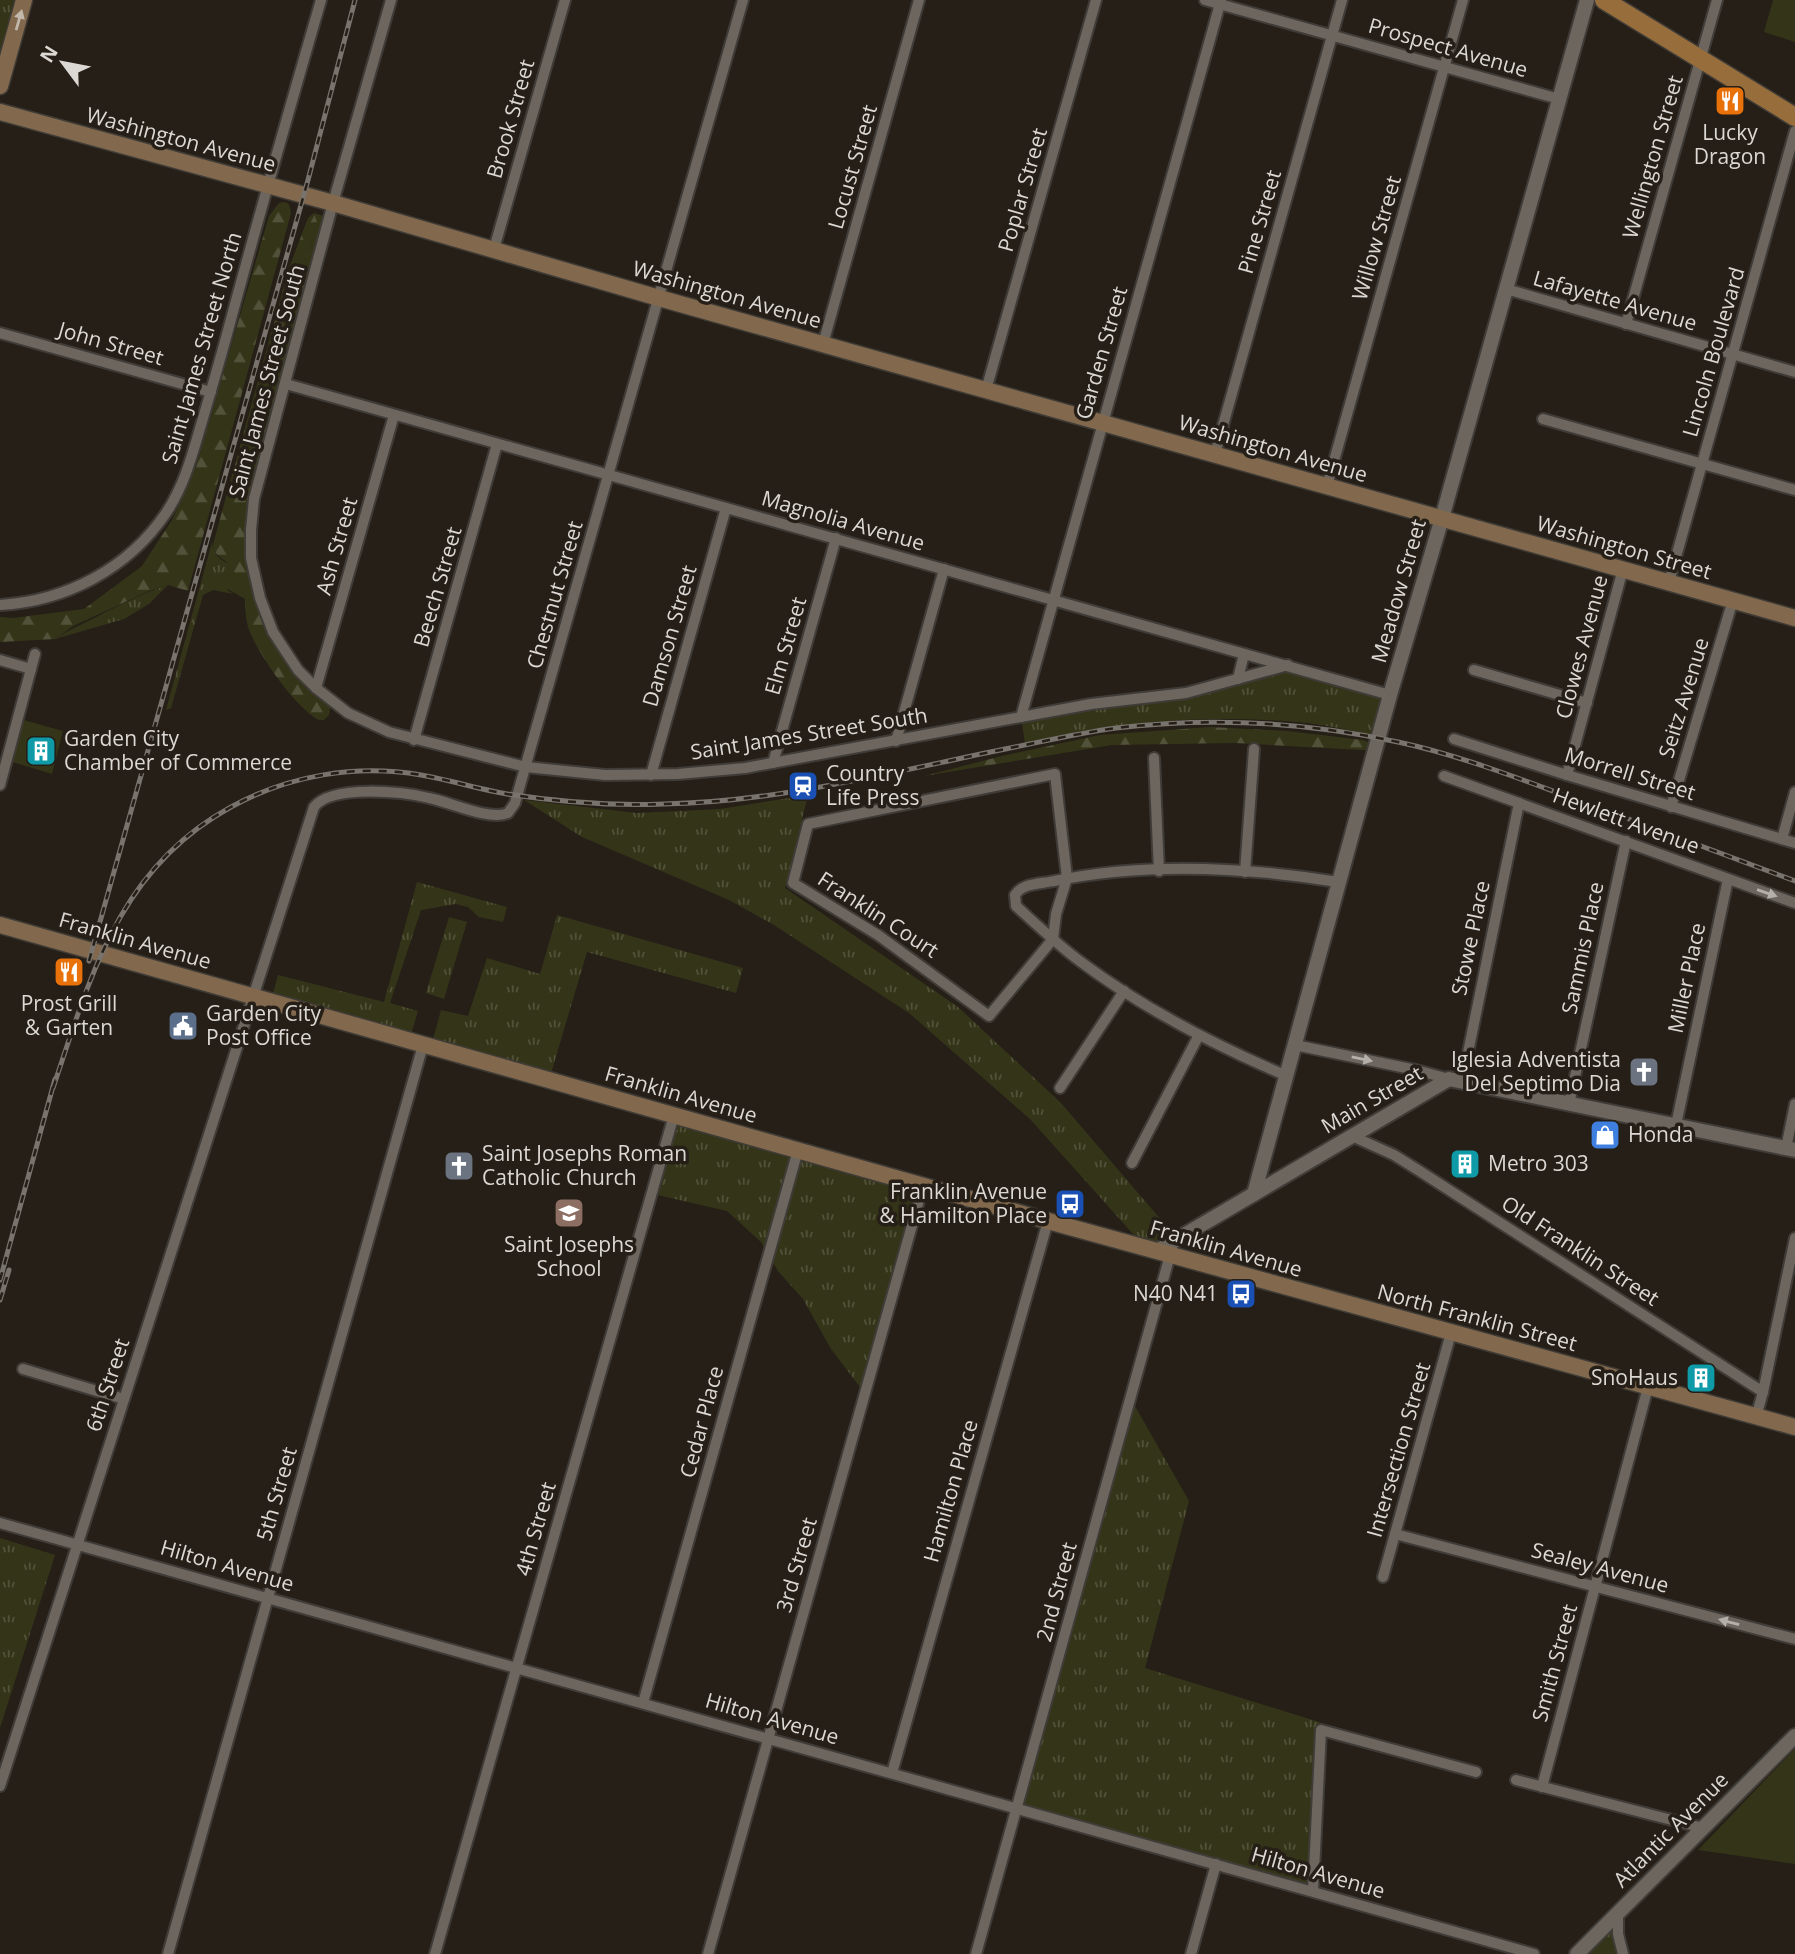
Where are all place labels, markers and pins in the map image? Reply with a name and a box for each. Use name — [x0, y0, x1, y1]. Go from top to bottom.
restaurant icon: Lucky Dragon — [1713, 84, 1747, 118]
place label: Lucky Dragon — [1694, 118, 1766, 170]
place label: Garden City Chamber of Commerce — [64, 724, 292, 776]
building icon: Garden City Chamber of Commerce — [24, 734, 58, 768]
place label: Country Life Press — [826, 759, 920, 811]
station icon: Country Life Press — [786, 769, 820, 803]
restaurant icon: Prost Grill & Garten — [52, 955, 86, 989]
place label: Prost Grill & Garten — [21, 989, 117, 1041]
place label: Garden City Post Office — [206, 999, 322, 1051]
public building icon: Garden City Post Office — [166, 1009, 200, 1043]
place label: Iglesia Adventista Del Septimo Dia — [1451, 1045, 1621, 1097]
church icon: Iglesia Adventista Del Septimo Dia — [1627, 1055, 1661, 1089]
shop icon: Honda — [1588, 1118, 1622, 1152]
place label: Honda — [1628, 1120, 1694, 1148]
place label: Saint Josephs Roman Catholic Church — [482, 1139, 687, 1191]
building icon: Metro 303 — [1448, 1147, 1482, 1181]
church icon: Saint Josephs Roman Catholic Church — [442, 1149, 476, 1183]
place label: Metro 303 — [1488, 1149, 1589, 1177]
place label: Franklin Avenue & Hamilton Place — [879, 1177, 1047, 1229]
bus stop icon: Franklin Avenue & Hamilton Place — [1053, 1187, 1087, 1221]
school or university icon: Saint Josephs School — [552, 1196, 586, 1230]
place label: Saint Josephs School — [504, 1230, 634, 1282]
bus stop icon: N40 N41 — [1224, 1277, 1258, 1311]
place label: N40 N41 — [1133, 1279, 1218, 1307]
building icon: SnoHaus — [1684, 1361, 1718, 1395]
place label: SnoHaus — [1591, 1363, 1678, 1391]

